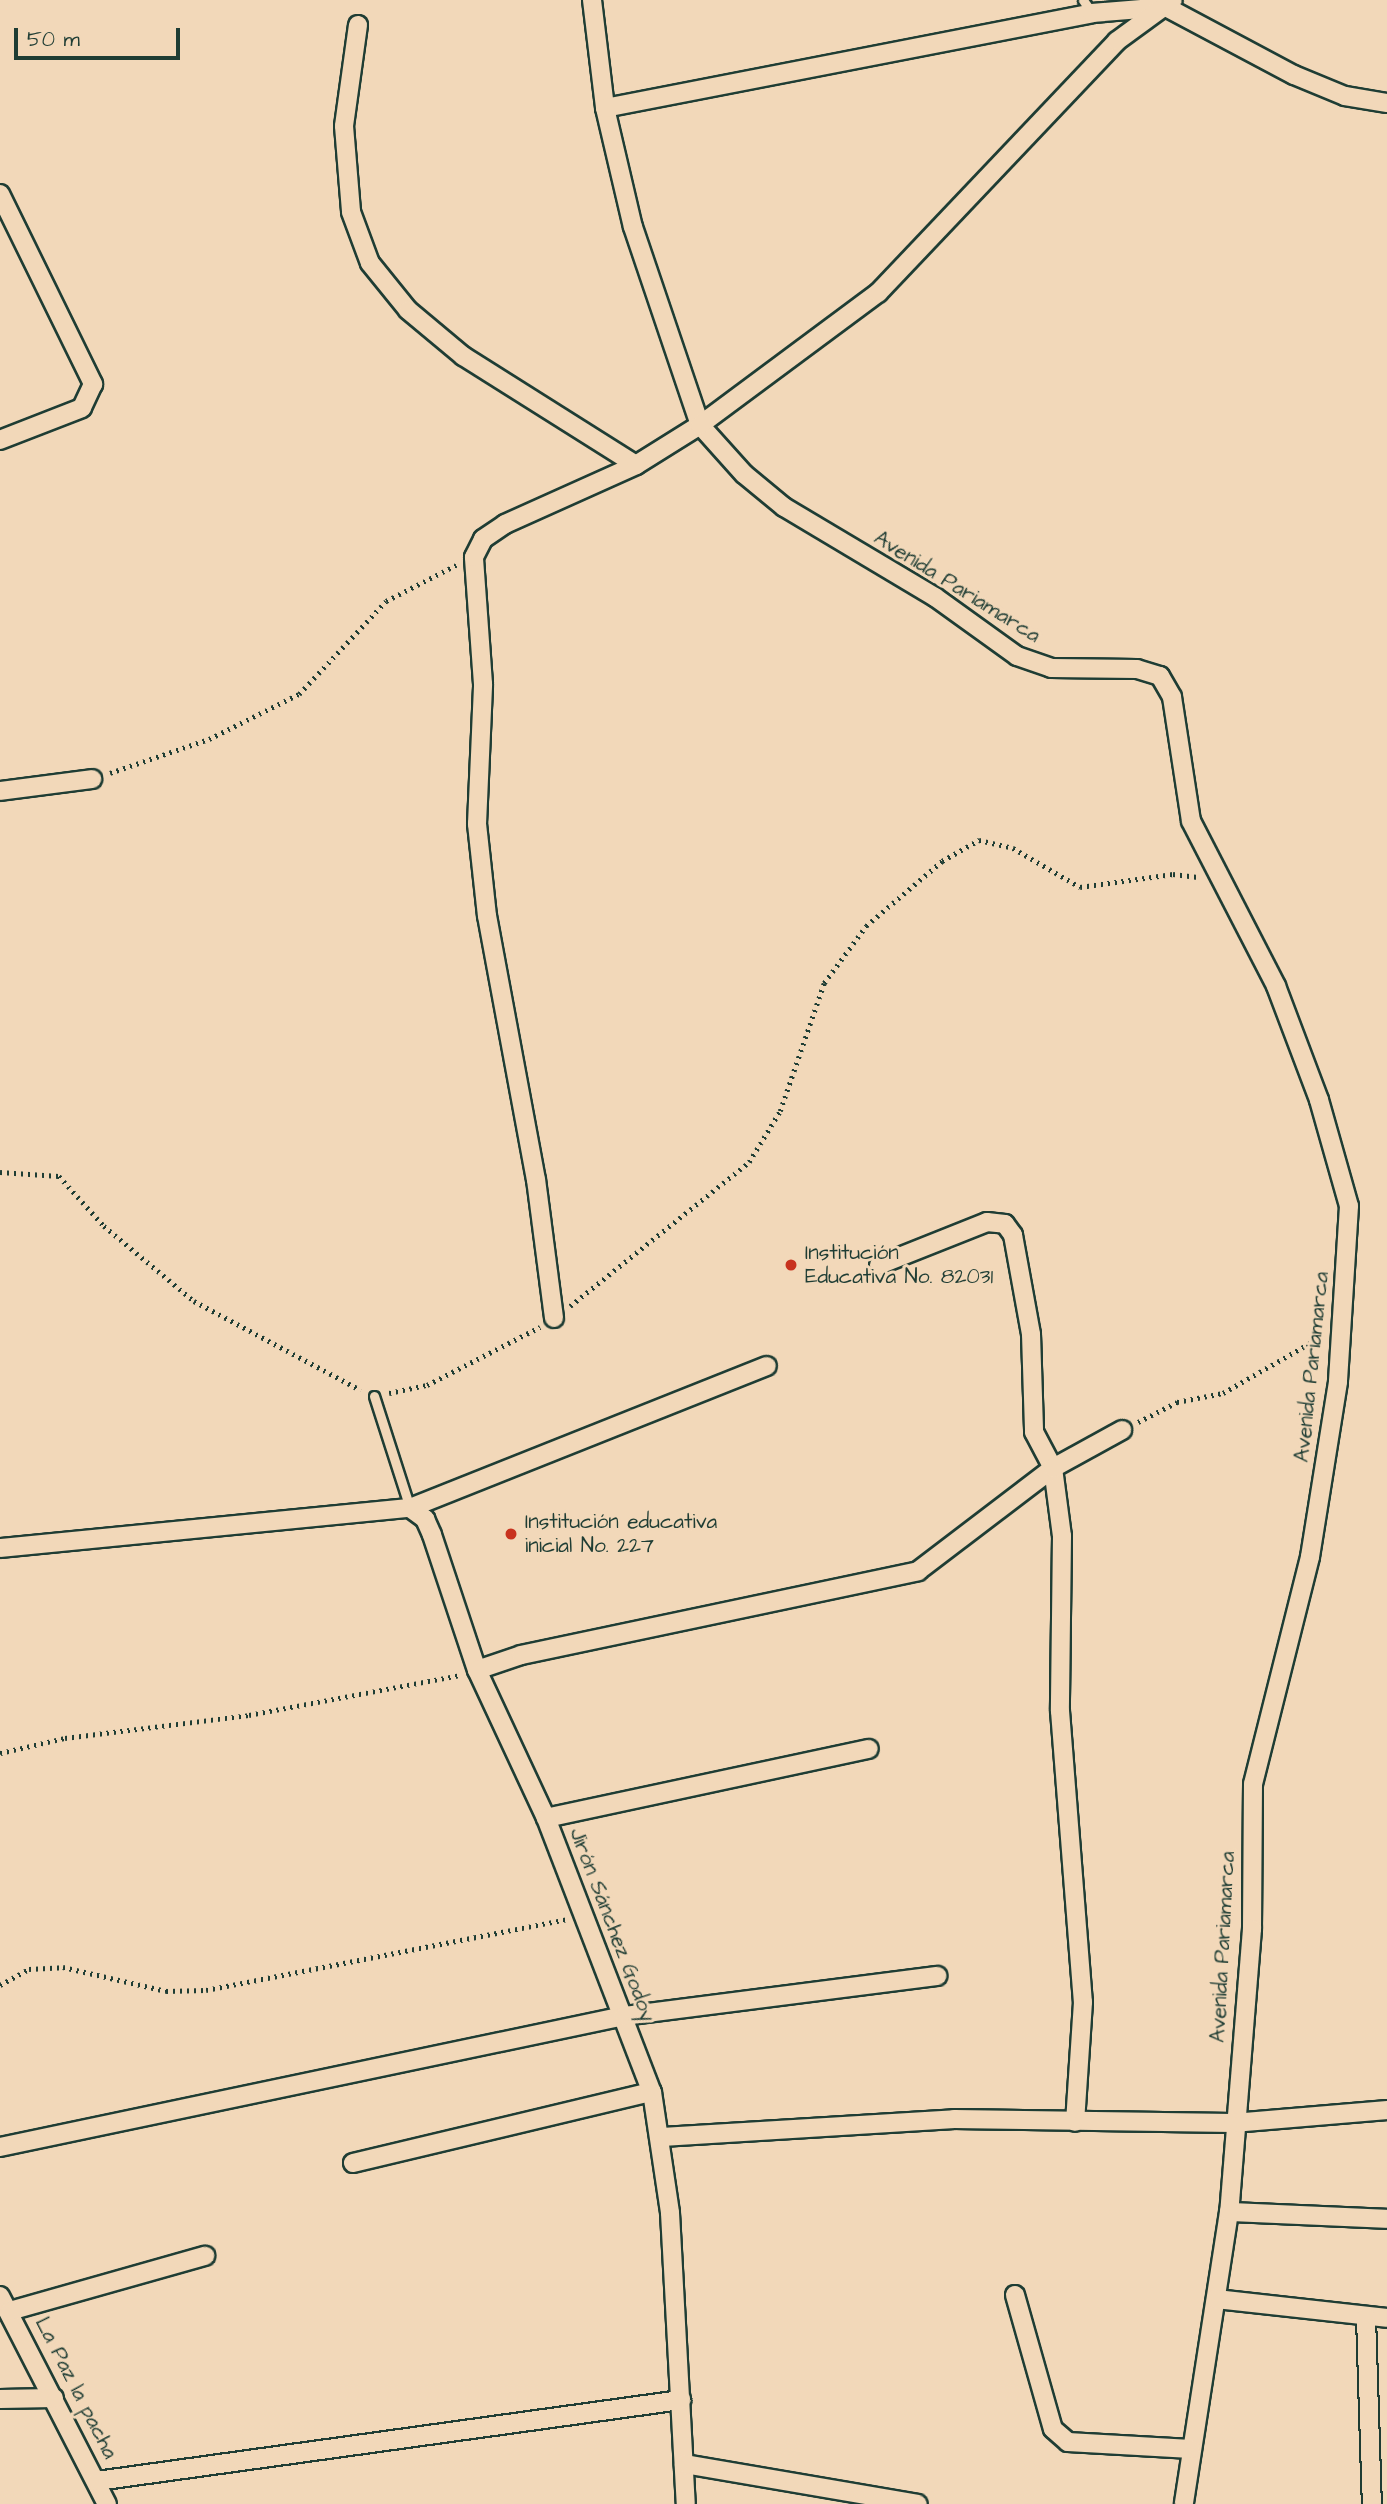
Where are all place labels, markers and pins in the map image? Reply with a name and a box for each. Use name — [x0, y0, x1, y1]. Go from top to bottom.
place label: Institución Educativa No. 82031 — [805, 1240, 993, 1290]
marker: Institución Educativa No. 82031 — [783, 1257, 799, 1273]
place label: Institución educativa inicial No. 227 — [525, 1509, 717, 1559]
marker: Institución educativa inicial No. 227 — [503, 1526, 519, 1542]

